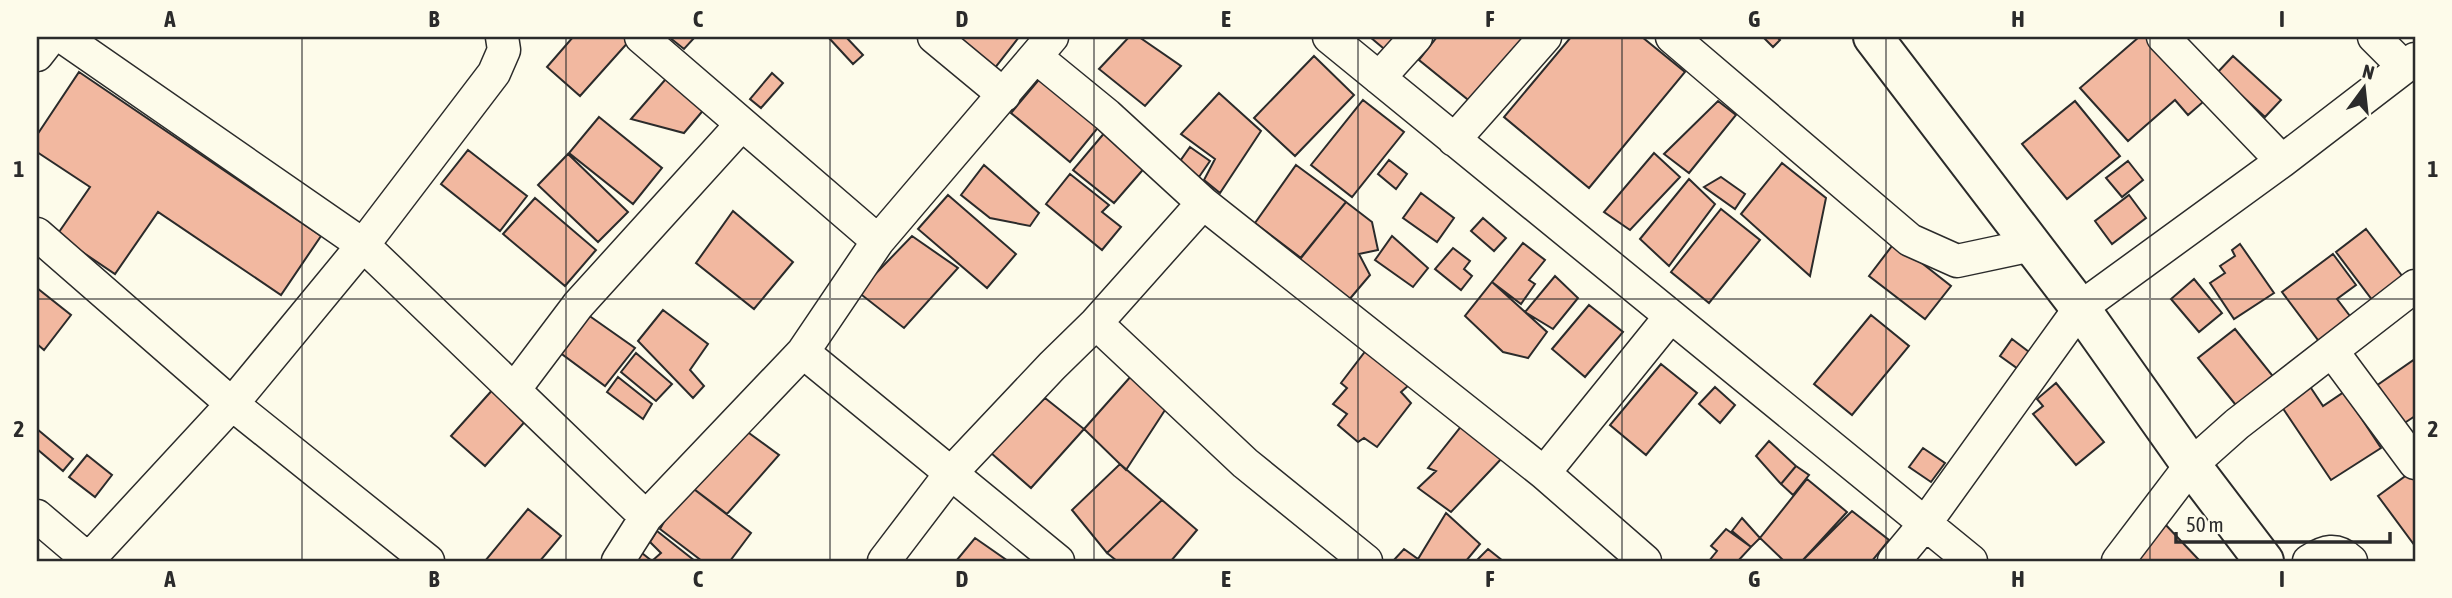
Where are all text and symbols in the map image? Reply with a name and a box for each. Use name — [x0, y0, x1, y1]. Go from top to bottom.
text: A — [163, 6, 176, 32]
text: B — [429, 6, 440, 32]
text: C — [693, 6, 704, 32]
text: D — [956, 6, 969, 32]
text: E — [1221, 6, 1231, 32]
text: F — [1485, 6, 1495, 32]
text: G — [1748, 6, 1760, 32]
text: H — [2011, 6, 2025, 32]
text: I — [2279, 6, 2285, 32]
north arrow — [2330, 52, 2400, 122]
text: N — [2360, 60, 2377, 84]
text: 1 — [14, 156, 25, 182]
text: 1 — [2428, 156, 2439, 182]
text: 2 — [14, 416, 24, 442]
text: 2 — [2428, 416, 2438, 442]
scale bar — [2176, 500, 2389, 544]
text: 50 m — [2186, 512, 2224, 536]
text: A — [163, 566, 176, 592]
text: B — [429, 566, 440, 592]
text: C — [693, 566, 704, 592]
text: D — [956, 566, 969, 592]
text: E — [1221, 566, 1231, 592]
text: F — [1485, 566, 1495, 592]
text: G — [1748, 566, 1760, 592]
text: H — [2011, 566, 2025, 592]
text: I — [2279, 566, 2285, 592]

